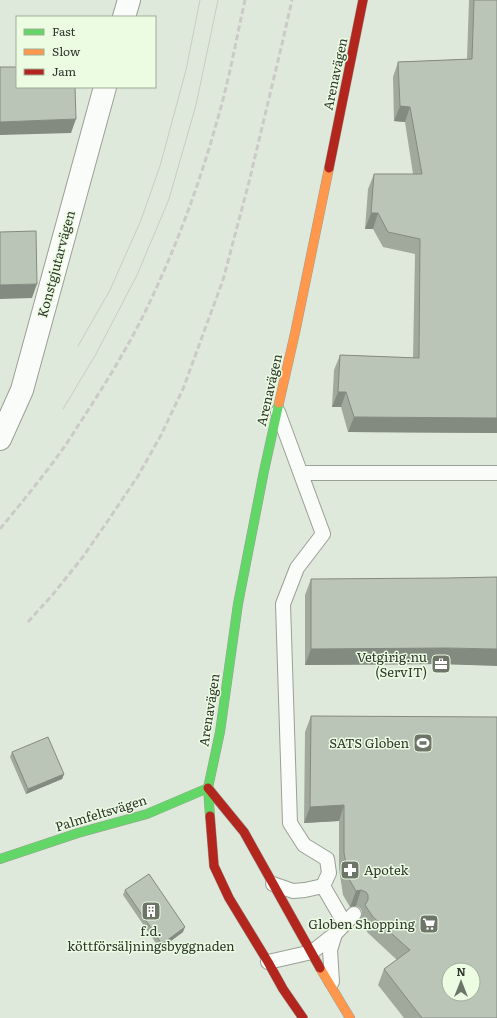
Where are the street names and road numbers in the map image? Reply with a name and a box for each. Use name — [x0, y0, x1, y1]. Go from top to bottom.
street label: Arenavägen — [318, 35, 352, 112]
street label: Konstgjutarvägen — [32, 208, 79, 320]
street label: Arenavägen — [251, 351, 286, 428]
street label: Arenavägen — [193, 672, 224, 748]
street label: Palmfeltsvägen — [53, 789, 149, 835]

